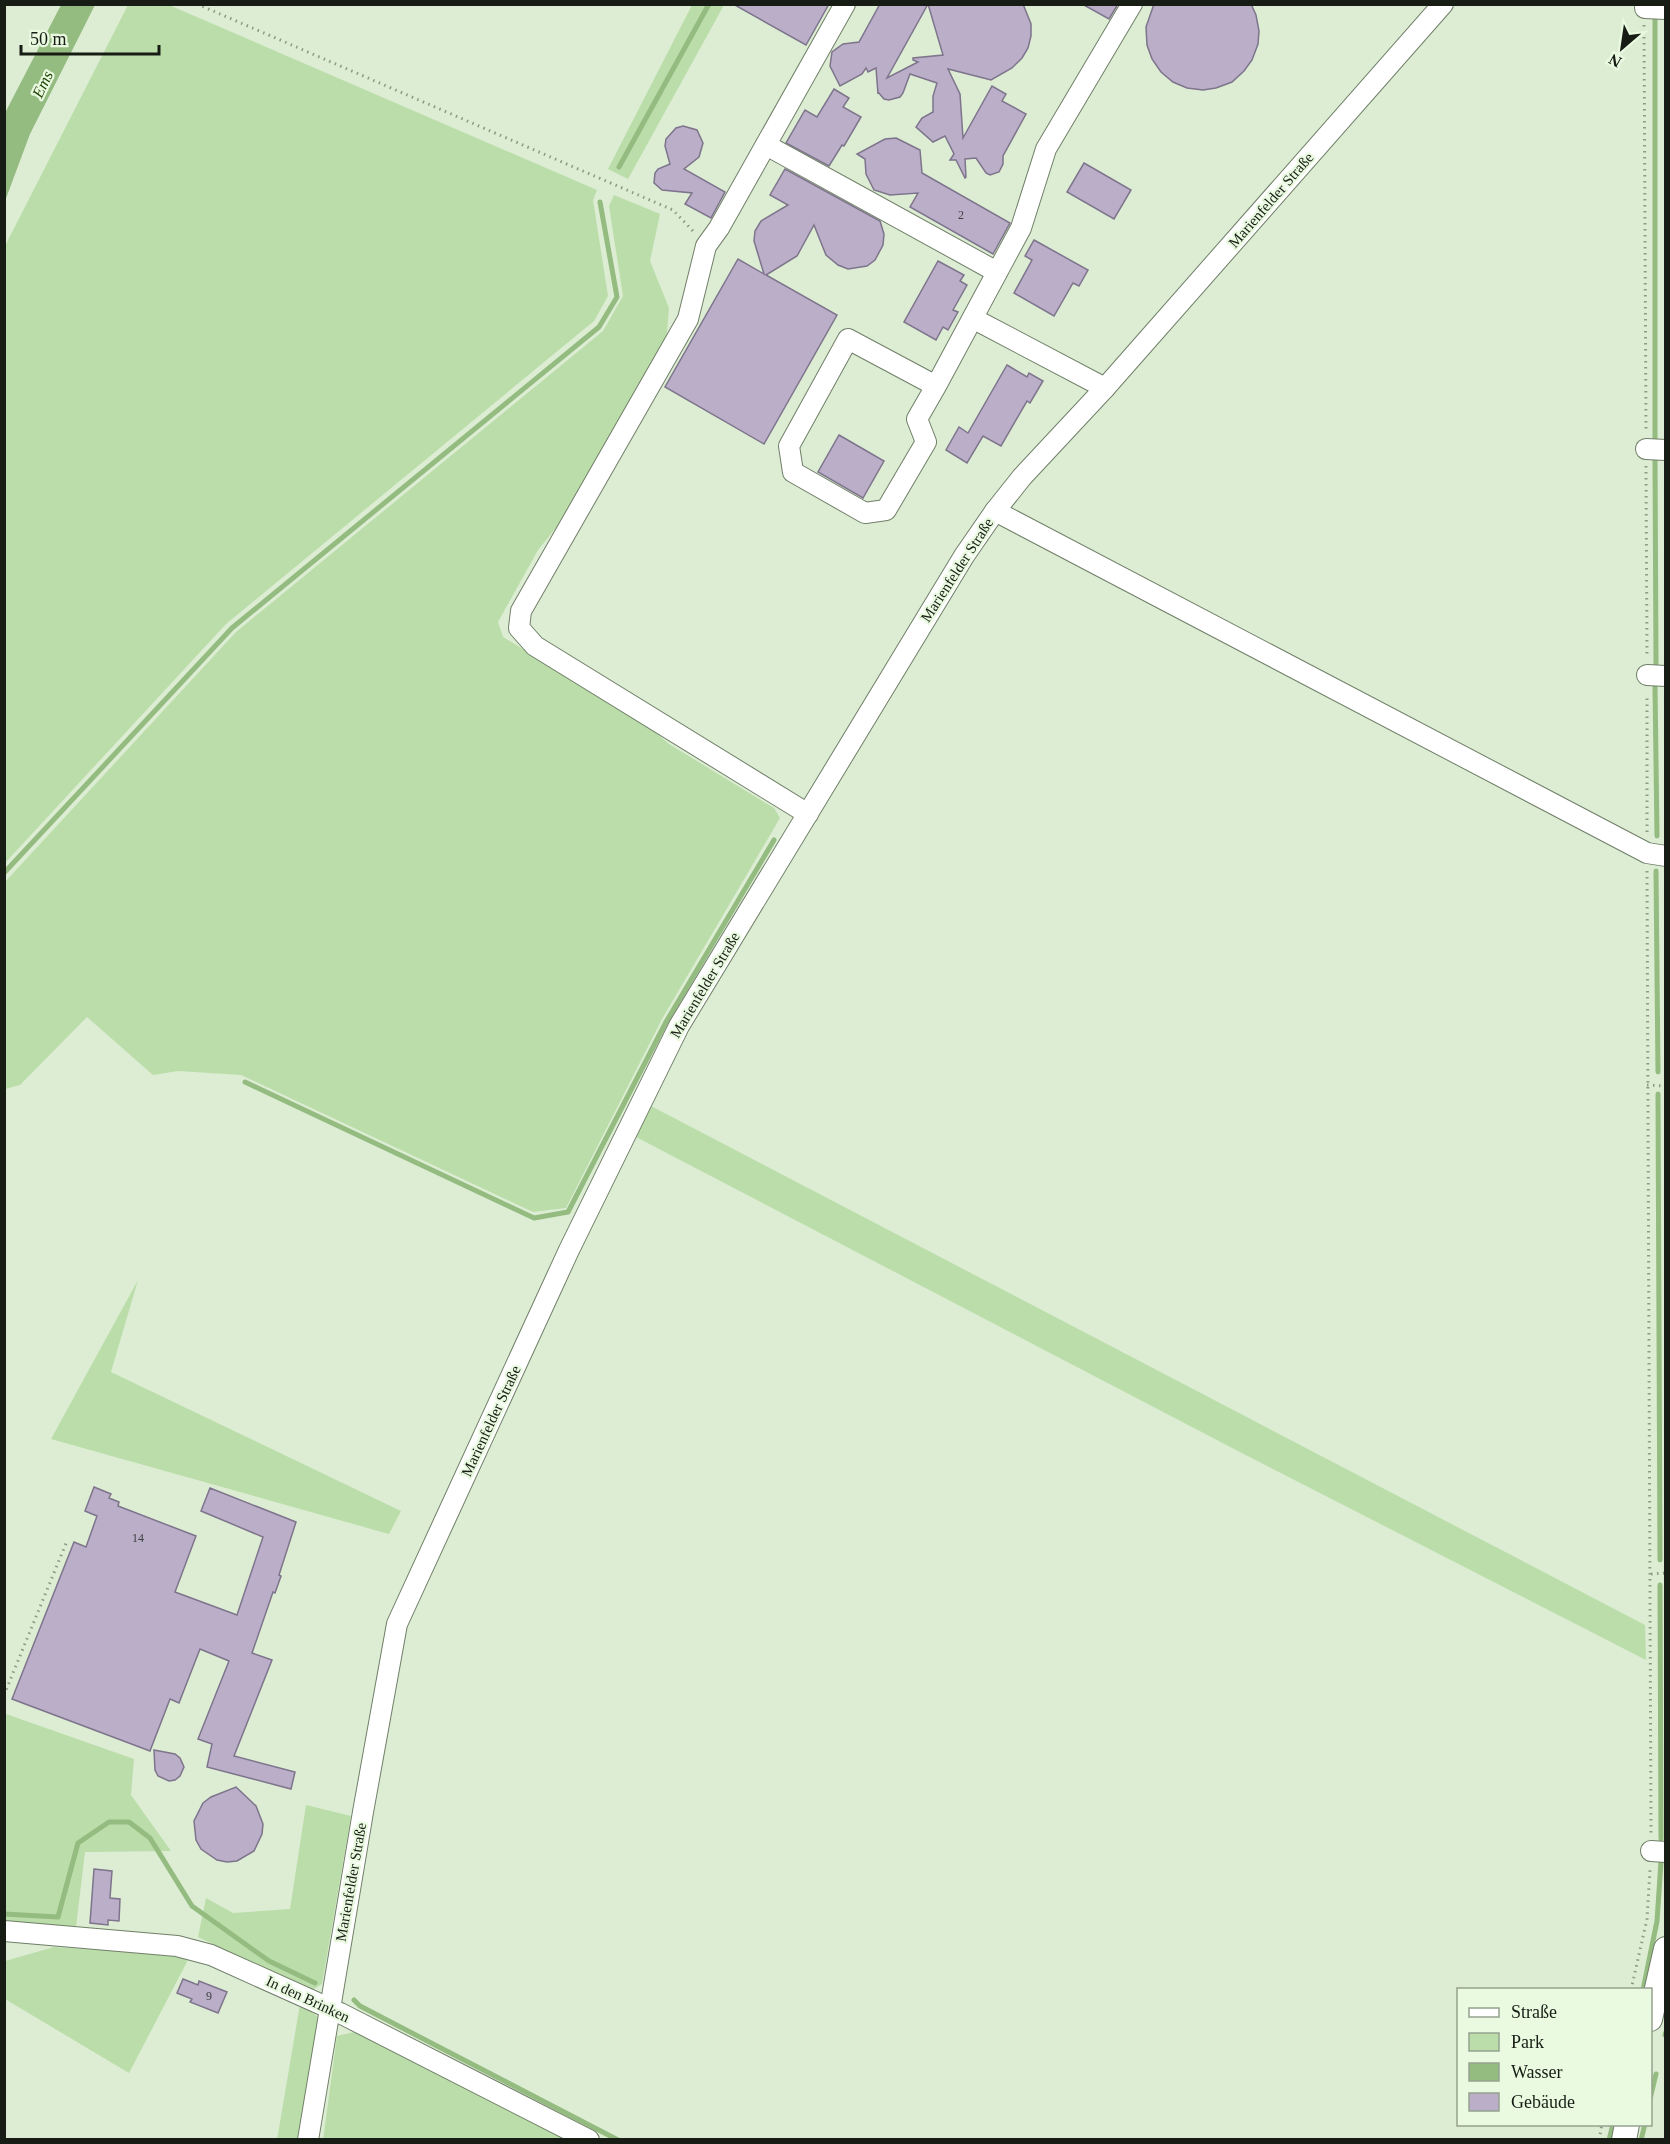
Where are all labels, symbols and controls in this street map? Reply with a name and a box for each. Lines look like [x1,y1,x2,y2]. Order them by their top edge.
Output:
scale bar [21,18,159,56]
north arrow [1592,18,1652,78]
text: 50 m [30,29,67,49]
text: N [1605,50,1624,71]
water label: Ems [29,68,56,101]
street label: Marienfelder Straße [1225,149,1317,251]
house number: 2 [958,208,964,222]
street label: Marienfelder Straße [918,515,997,625]
street label: Marienfelder Straße [667,929,743,1041]
street label: Marienfelder Straße [458,1363,524,1479]
house number: 14 [132,1531,144,1545]
street label: Marienfelder Straße [333,1821,369,1943]
street label: In den Brinken [264,1973,353,2025]
legend [1457,1988,1652,2126]
house number: 9 [206,1989,212,2003]
text: Straße [1511,2002,1557,2022]
text: Park [1511,2032,1544,2052]
text: Wasser [1511,2062,1563,2082]
text: Gebäude [1511,2092,1575,2112]

